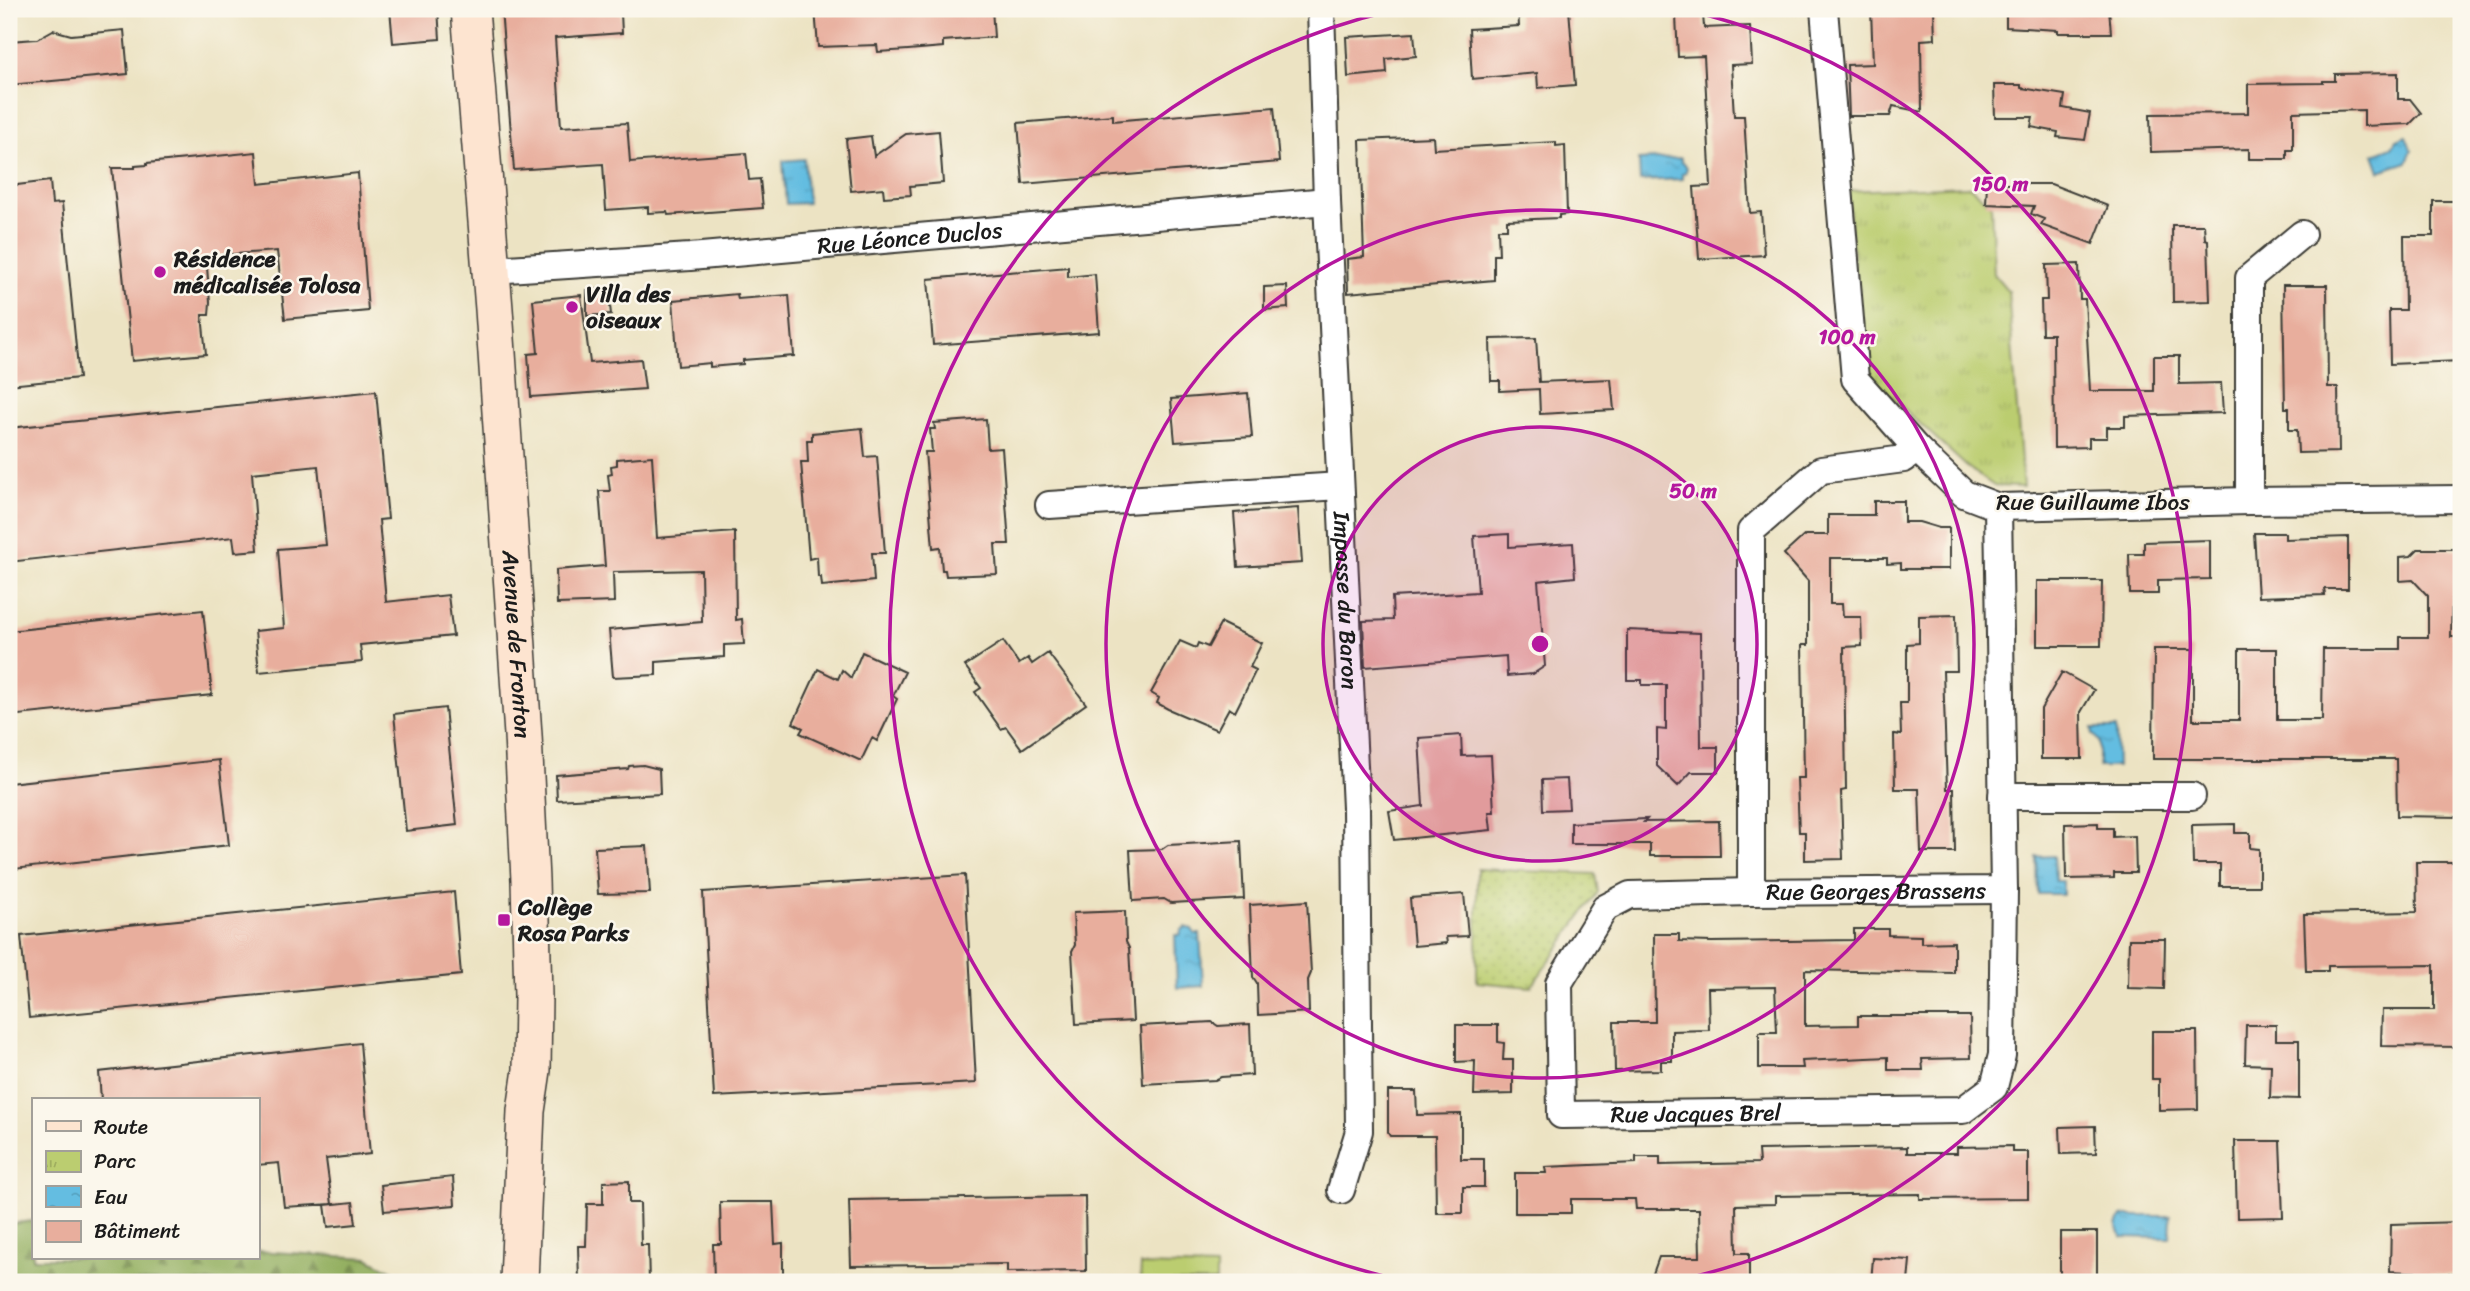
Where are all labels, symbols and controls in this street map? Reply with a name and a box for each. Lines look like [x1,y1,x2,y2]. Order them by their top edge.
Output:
text: 150 m [1972,165,2029,203]
street label: Rue Léonce Duclos [815,210,1005,267]
place label: Résidence médicalisée Tolosa [173,239,361,306]
marker: Résidence médicalisée Tolosa [152,264,168,280]
place label: Villa des oiseaux [586,274,672,341]
marker: Villa des oiseaux [564,299,580,315]
text: 100 m [1818,318,1876,356]
text: 50 m [1669,472,1718,510]
street label: Rue Guillaume Ibos [1996,482,2190,523]
street label: Impasse du Baron [1321,509,1370,691]
street label: Avenue de Fronton [489,548,543,740]
centre of rings [1528,632,1552,656]
street label: Rue Georges Brassens [1766,870,1987,913]
place label: Collège Rosa Parks [517,887,630,954]
marker: Collège Rosa Parks [496,912,512,928]
street label: Rue Jacques Brel [1610,1092,1782,1135]
legend [32,1098,259,1260]
text: Route [94,1108,148,1146]
text: Parc [94,1142,136,1180]
text: Eau [94,1178,128,1216]
text: Bâtiment [94,1212,180,1250]

